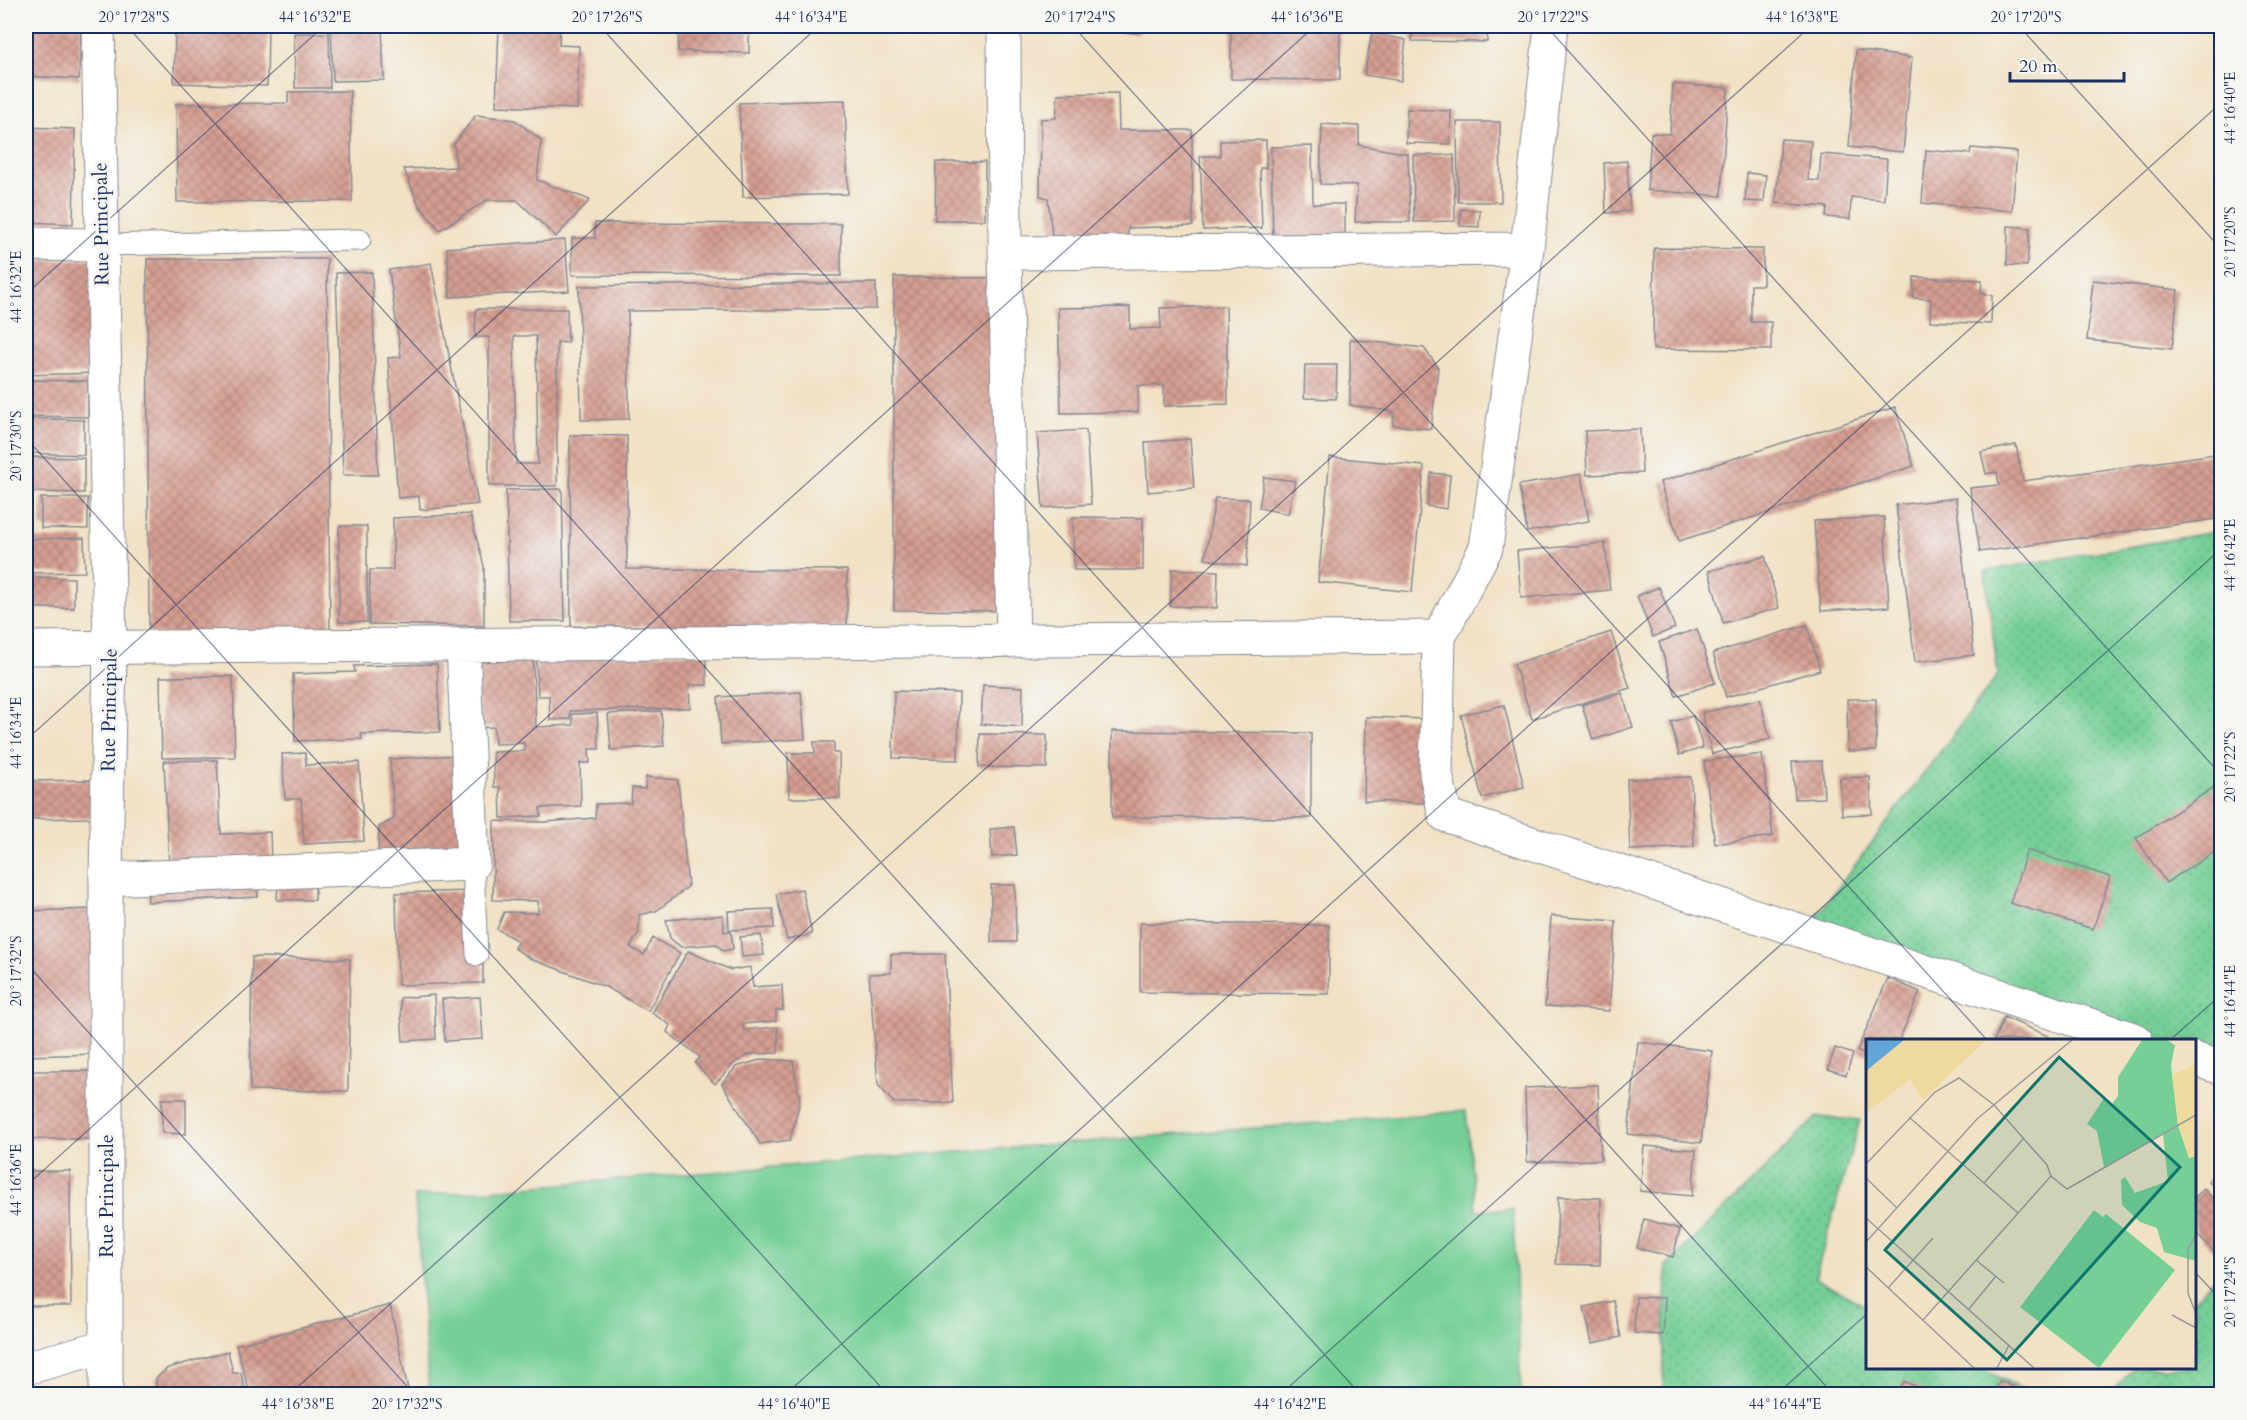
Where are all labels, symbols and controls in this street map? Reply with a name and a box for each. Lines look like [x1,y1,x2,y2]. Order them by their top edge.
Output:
text: 20°17'28"S [99,7,169,27]
text: 44°16'32"E [279,7,351,27]
text: 20°17'26"S [572,7,642,27]
text: 44°16'34"E [775,7,847,27]
text: 20°17'24"S [1045,7,1115,27]
text: 44°16'36"E [1271,7,1343,27]
text: 20°17'22"S [1518,7,1588,27]
text: 44°16'38"E [1766,7,1838,27]
text: 20°17'20"S [1991,7,2061,27]
scale bar [2010,45,2124,83]
text: 20 m [2019,54,2058,79]
text: 44°16'40"E [2220,72,2240,144]
street label: Rue Principale [86,162,116,286]
text: 20°17'20"S [2220,207,2240,277]
text: 44°16'32"E [6,251,26,323]
text: 20°17'30"S [6,411,26,481]
text: 44°16'42"E [2220,519,2240,591]
street label: Rue Principale [94,648,124,772]
text: 44°16'34"E [6,697,26,769]
text: 20°17'22"S [2220,732,2240,802]
text: 20°17'32"S [6,936,26,1006]
text: 44°16'44"E [2220,965,2240,1037]
inset map [1866,1039,2196,1369]
street label: Rue Principale [93,1134,120,1258]
text: 44°16'36"E [6,1144,26,1216]
text: 20°17'24"S [2220,1257,2240,1327]
text: 44°16'38"E [262,1394,334,1414]
text: 20°17'32"S [372,1394,442,1414]
text: 44°16'40"E [758,1394,830,1414]
text: 44°16'42"E [1254,1394,1326,1414]
text: 44°16'44"E [1749,1394,1821,1414]

